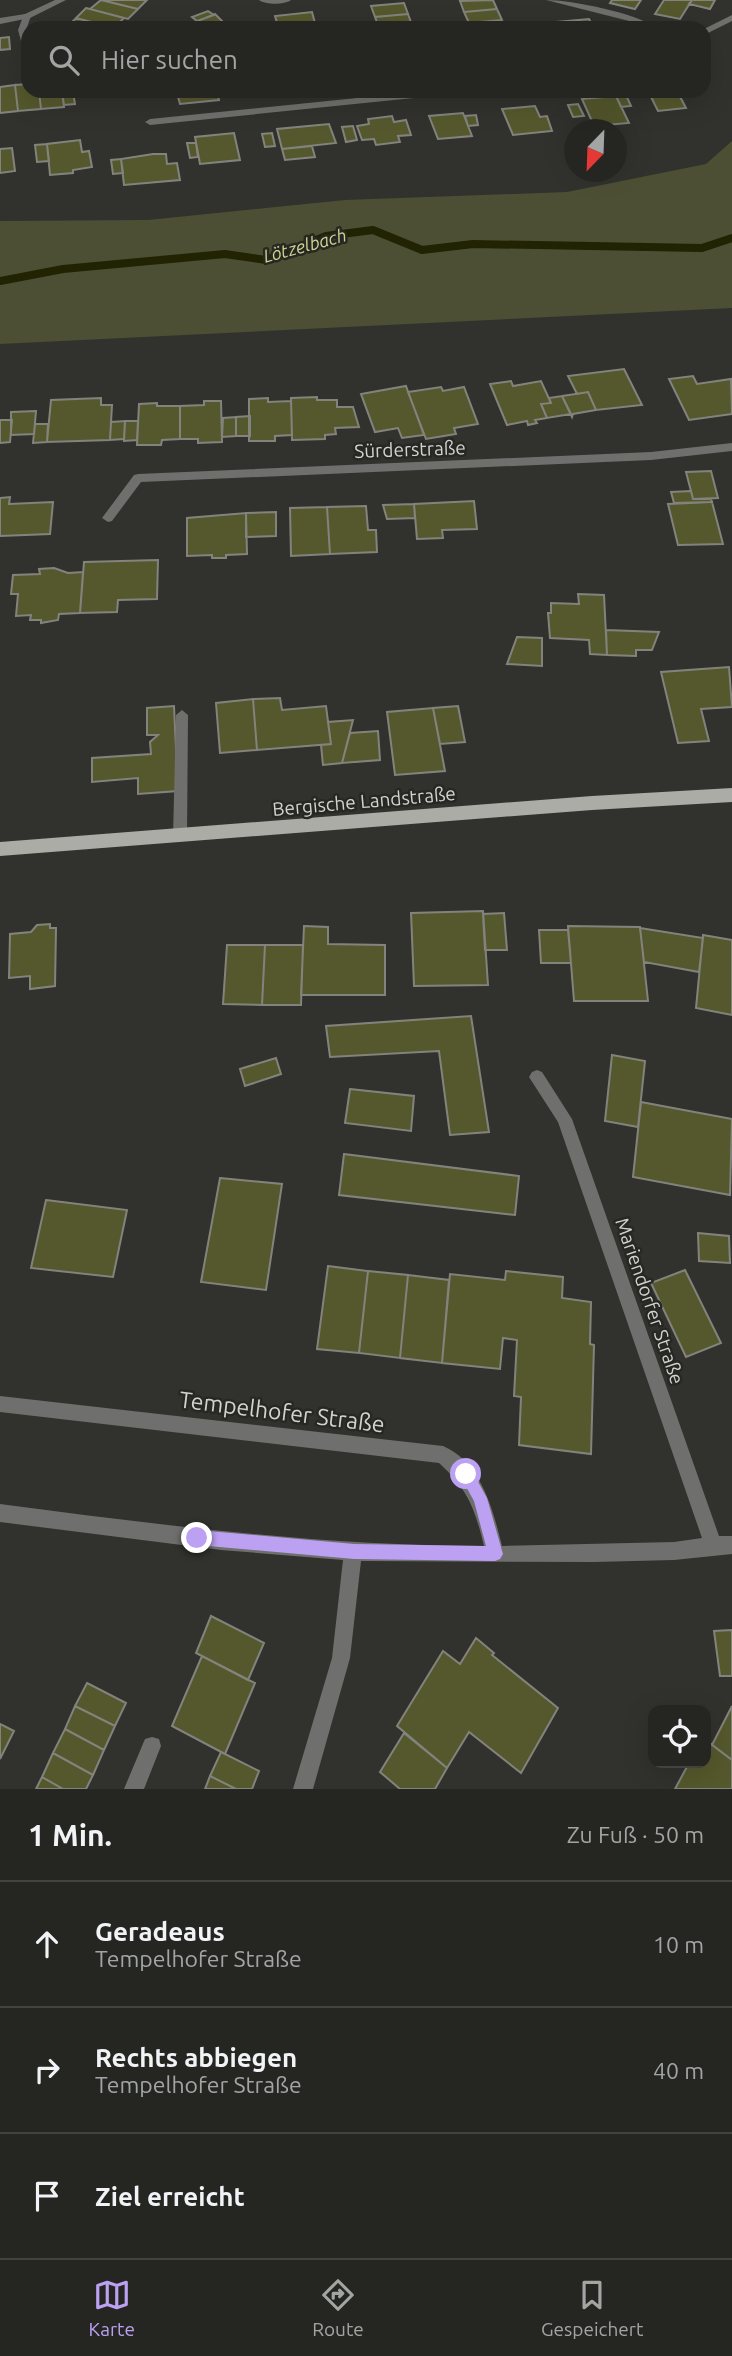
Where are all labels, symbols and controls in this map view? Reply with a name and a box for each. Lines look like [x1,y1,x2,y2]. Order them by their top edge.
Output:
search box [21,21,711,98]
icon: search [45,41,83,79]
text: Hier suchen [101,45,238,74]
north arrow [564,119,627,182]
water label: Lötzelbach [261,224,349,266]
street label: Sürderstraße [354,436,466,462]
street label: Bergische Landstraße [271,782,457,820]
street label: Mariendorfer Straße [611,1215,689,1387]
street label: Tempelhofer Straße [178,1387,386,1436]
route start [450,1458,481,1489]
route end [181,1522,212,1553]
map controls [648,1705,711,1768]
button: locate [648,1705,711,1768]
text: 1 Min. [28,1818,112,1852]
text: Zu Fuß · 50 m [567,1822,704,1847]
text: Geradeaus [95,1917,225,1946]
icon: ahead [28,1925,66,1963]
text: 10 m [653,1932,704,1957]
text: Tempelhofer Straße [95,1946,302,1971]
text: Rechts abbiegen [95,2043,297,2072]
icon: right [28,2051,66,2089]
text: 40 m [653,2058,704,2083]
text: Tempelhofer Straße [95,2072,302,2097]
icon: arrive [28,2177,66,2215]
text: Ziel erreicht [95,2182,245,2211]
tab: Karte [89,2276,135,2340]
tab: Route [312,2276,364,2340]
tab: Gespeichert [541,2276,643,2340]

